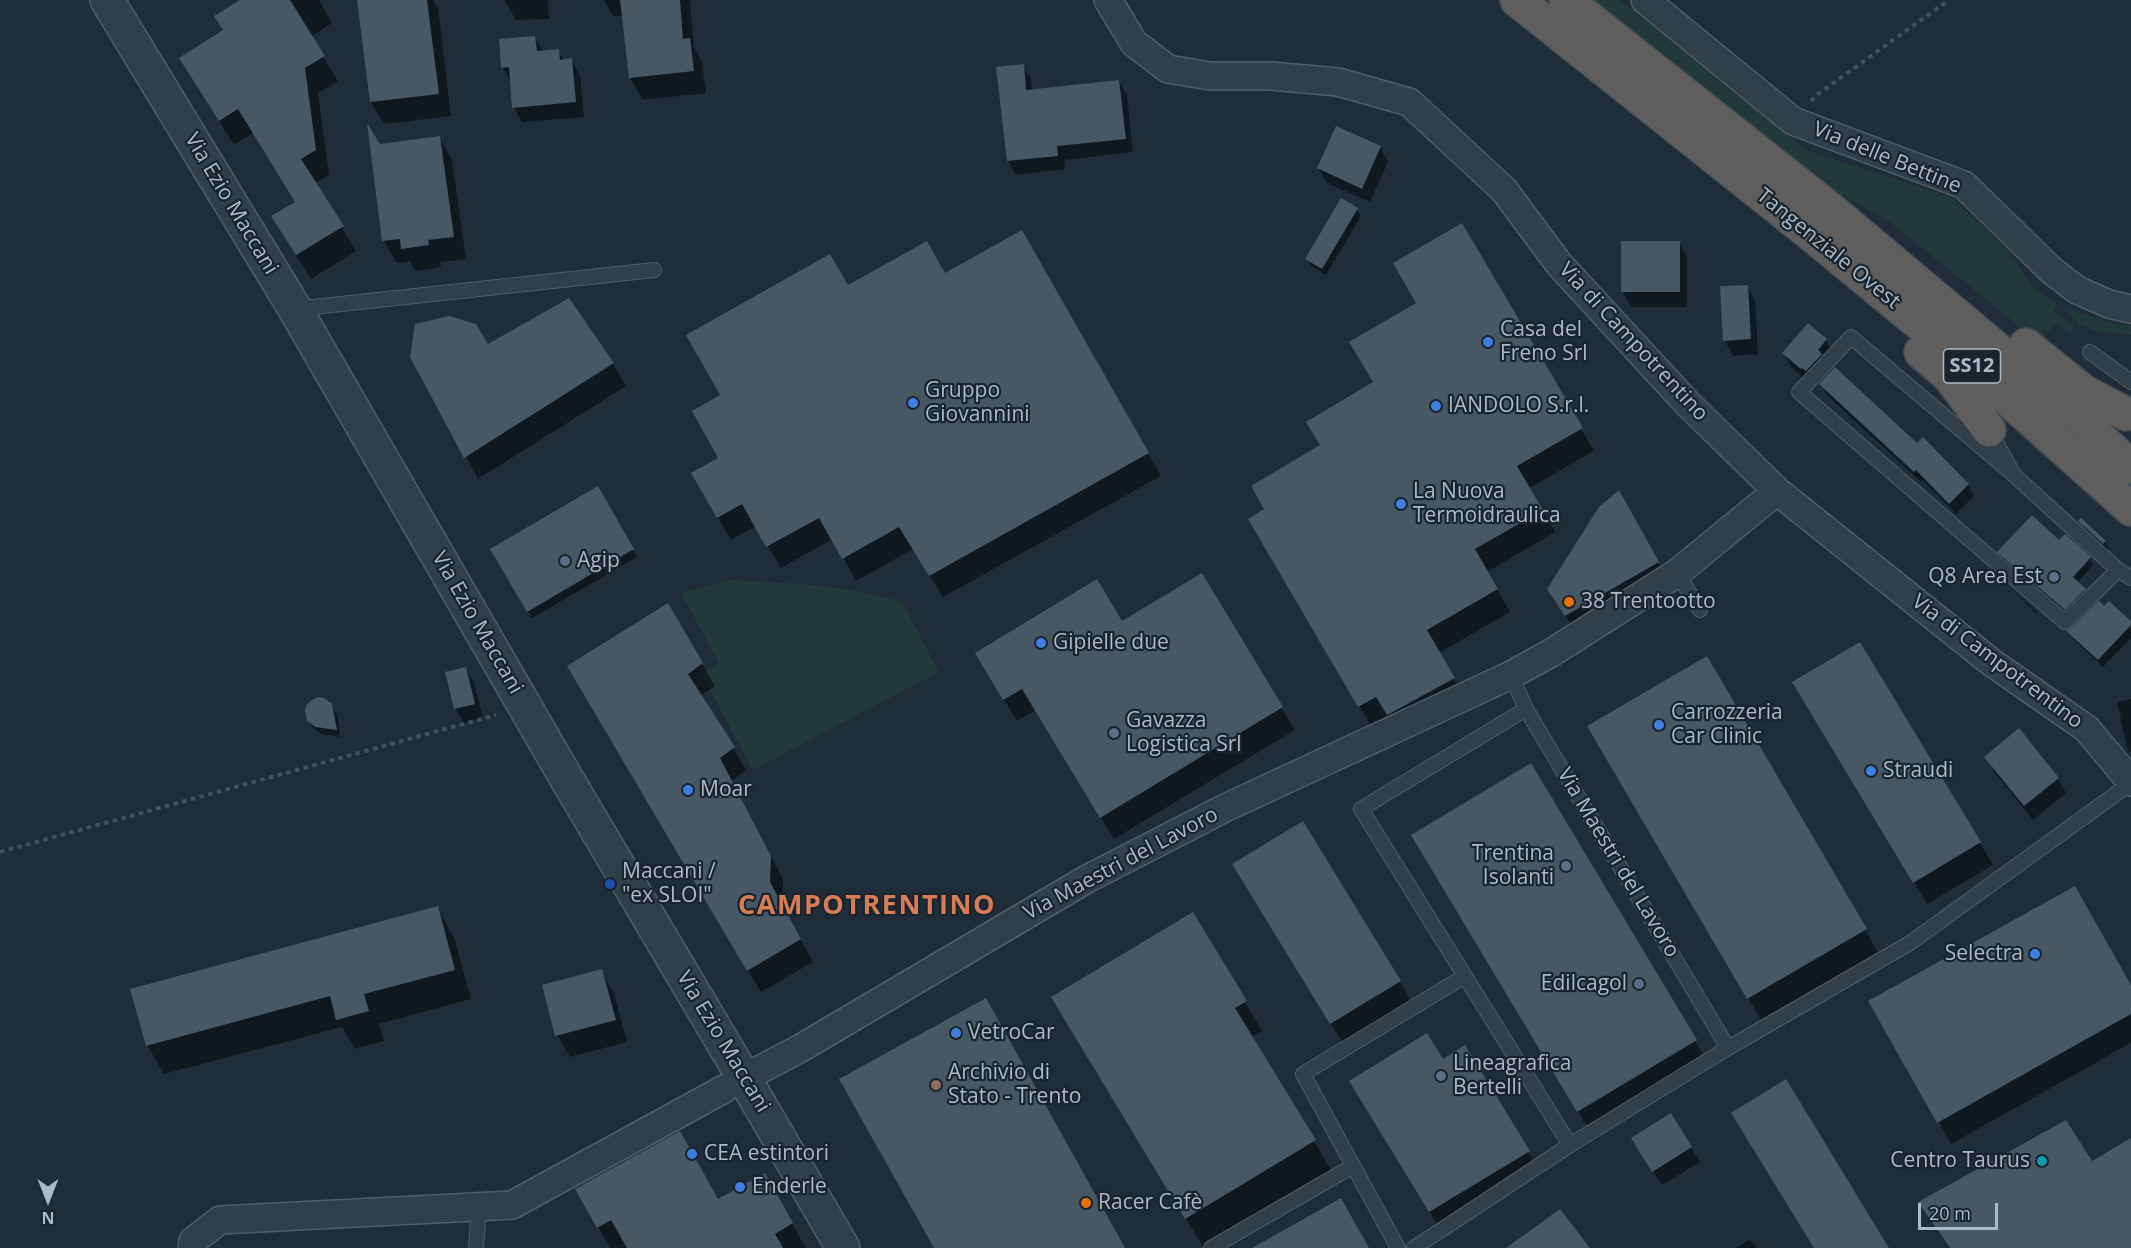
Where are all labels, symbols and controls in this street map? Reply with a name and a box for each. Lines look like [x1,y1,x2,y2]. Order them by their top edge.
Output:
street label: Via delle Bettine [1809,117,1965,199]
street label: Via Ezio Maccani [179,129,283,279]
street label: Tangenziale Ovest [1751,183,1905,315]
street label: Via di Campotrentino [1553,258,1713,426]
place label: Casa del Freno Srl [1500,317,1588,367]
marker: Casa del Freno Srl [1481,335,1495,349]
road number: SS12 [1944,349,2000,383]
place label: Gruppo Giovannini [925,378,1030,428]
place label: IANDOLO S.r.l. [1448,393,1589,419]
marker: Gruppo Giovannini [906,396,920,410]
marker: IANDOLO S.r.l. [1429,399,1443,413]
place label: La Nuova Termoidraulica [1413,479,1561,529]
marker: La Nuova Termoidraulica [1394,497,1408,511]
street label: Via Ezio Maccani [426,547,528,699]
place label: Agip [577,548,620,574]
marker: Agip [558,554,572,568]
place label: Q8 Area Est [1928,564,2042,590]
marker: Q8 Area Est [2047,570,2061,584]
place label: 38 Trentootto [1581,589,1716,615]
street label: Via di Campotrentino [1907,590,2087,734]
marker: 38 Trentootto [1562,595,1576,609]
place label: Gipielle due [1053,630,1169,656]
marker: Gipielle due [1034,636,1048,650]
place label: Carrozzeria Car Clinic [1671,700,1783,750]
place label: Gavazza Logistica Srl [1126,708,1242,758]
marker: Carrozzeria Car Clinic [1652,718,1666,732]
marker: Gavazza Logistica Srl [1107,726,1121,740]
place label: Straudi [1883,758,1953,784]
street label: Via Maestri del Lavoro [1551,764,1685,962]
marker: Straudi [1864,764,1878,778]
place label: Moar [700,777,752,803]
marker: Moar [681,783,695,797]
street label: Via Maestri del Lavoro [1020,802,1222,926]
place label: Trentina Isolanti [1472,841,1554,891]
place label: Maccani / "ex SLOI" [622,859,716,909]
marker: Trentina Isolanti [1559,859,1573,873]
marker: Maccani / "ex SLOI" [603,877,617,891]
district label: CAMPOTRENTINO [738,890,996,922]
place label: Selectra [1945,941,2023,967]
marker: Selectra [2028,947,2042,961]
street label: Via Ezio Maccani [671,967,775,1117]
place label: Edilcagol [1541,971,1627,997]
marker: Edilcagol [1632,977,1646,991]
place label: VetroCar [968,1020,1054,1046]
marker: VetroCar [949,1026,963,1040]
place label: Lineagrafica Bertelli [1453,1051,1571,1101]
place label: Archivio di Stato - Trento [948,1060,1081,1110]
marker: Lineagrafica Bertelli [1434,1069,1448,1083]
marker: Archivio di Stato - Trento [929,1078,943,1092]
place label: CEA estintori [704,1141,829,1167]
marker: CEA estintori [685,1147,699,1161]
place label: Centro Taurus [1890,1148,2030,1174]
marker: Centro Taurus [2035,1154,2049,1168]
north arrow [18,1170,78,1230]
place label: Enderle [752,1174,827,1200]
marker: Enderle [733,1180,747,1194]
place label: Racer Cafè [1098,1190,1202,1216]
scale bar [1921,1191,2000,1229]
marker: Racer Cafè [1079,1196,1093,1210]
text: 20 m [1929,1201,1971,1225]
text: N [42,1207,55,1229]

